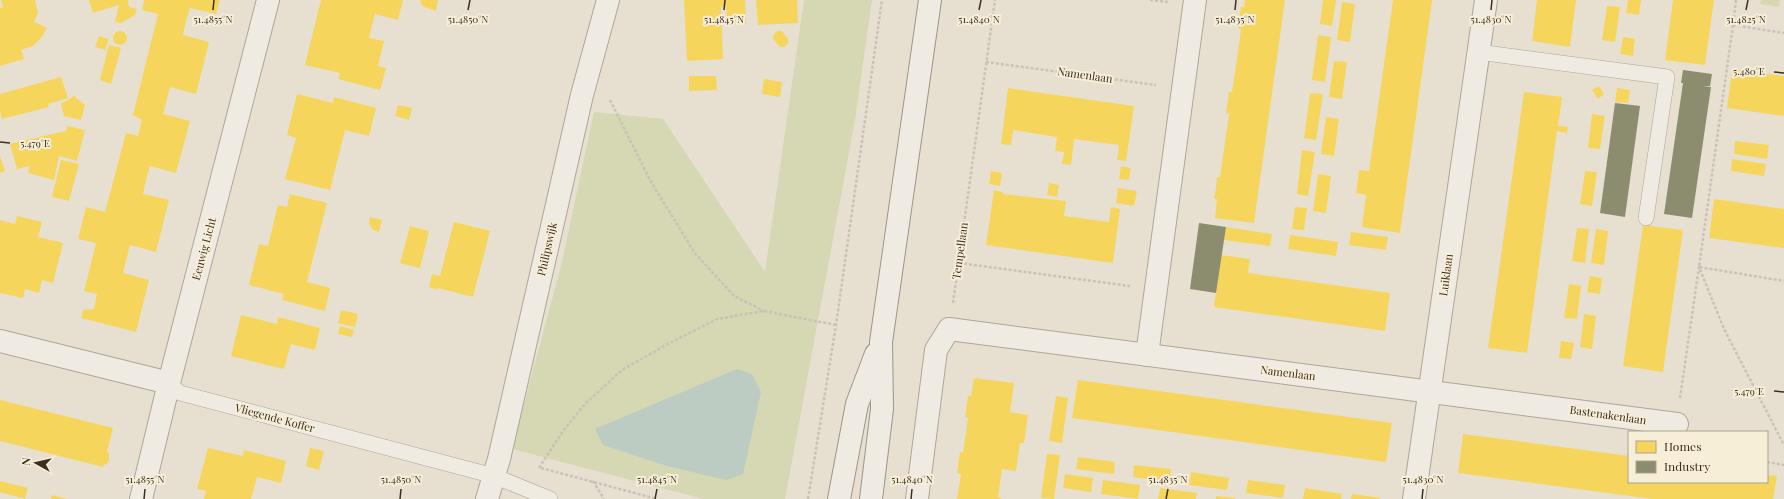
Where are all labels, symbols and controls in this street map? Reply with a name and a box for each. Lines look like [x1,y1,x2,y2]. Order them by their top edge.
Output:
text: 51.4855°N [193,12,233,26]
text: 51.4850°N [448,12,488,26]
text: 51.4845°N [704,12,744,26]
text: 51.4840°N [958,12,1000,26]
text: 51.4835°N [1215,12,1255,26]
text: 51.4830°N [1471,12,1512,26]
text: 51.4825°N [1726,12,1766,26]
street label: Namenlaan [1056,63,1114,86]
text: 5.480°E [1733,64,1765,78]
text: 5.479°E [20,136,50,150]
street label: Eeuwig Licht [188,216,219,282]
street label: Philipswijk [533,221,560,277]
street label: Tempellaan [948,221,971,280]
street label: Luiklaan [1435,252,1456,297]
street label: Namenlaan [1260,362,1317,383]
text: 5.479°E [1734,384,1764,398]
street label: Vliegende Koffer [233,399,317,435]
street label: Bastenakenlaan [1569,402,1648,427]
legend [1628,431,1768,483]
text: Homes [1664,438,1702,454]
north arrow [16,443,56,483]
text: N [18,457,34,467]
text: Industry [1664,458,1710,474]
text: 51.4855°N [125,472,165,486]
text: 51.4850°N [381,472,421,486]
text: 51.4845°N [637,472,677,486]
text: 51.4840°N [891,472,933,486]
text: 51.4835°N [1148,472,1188,486]
text: 51.4830°N [1403,472,1444,486]

